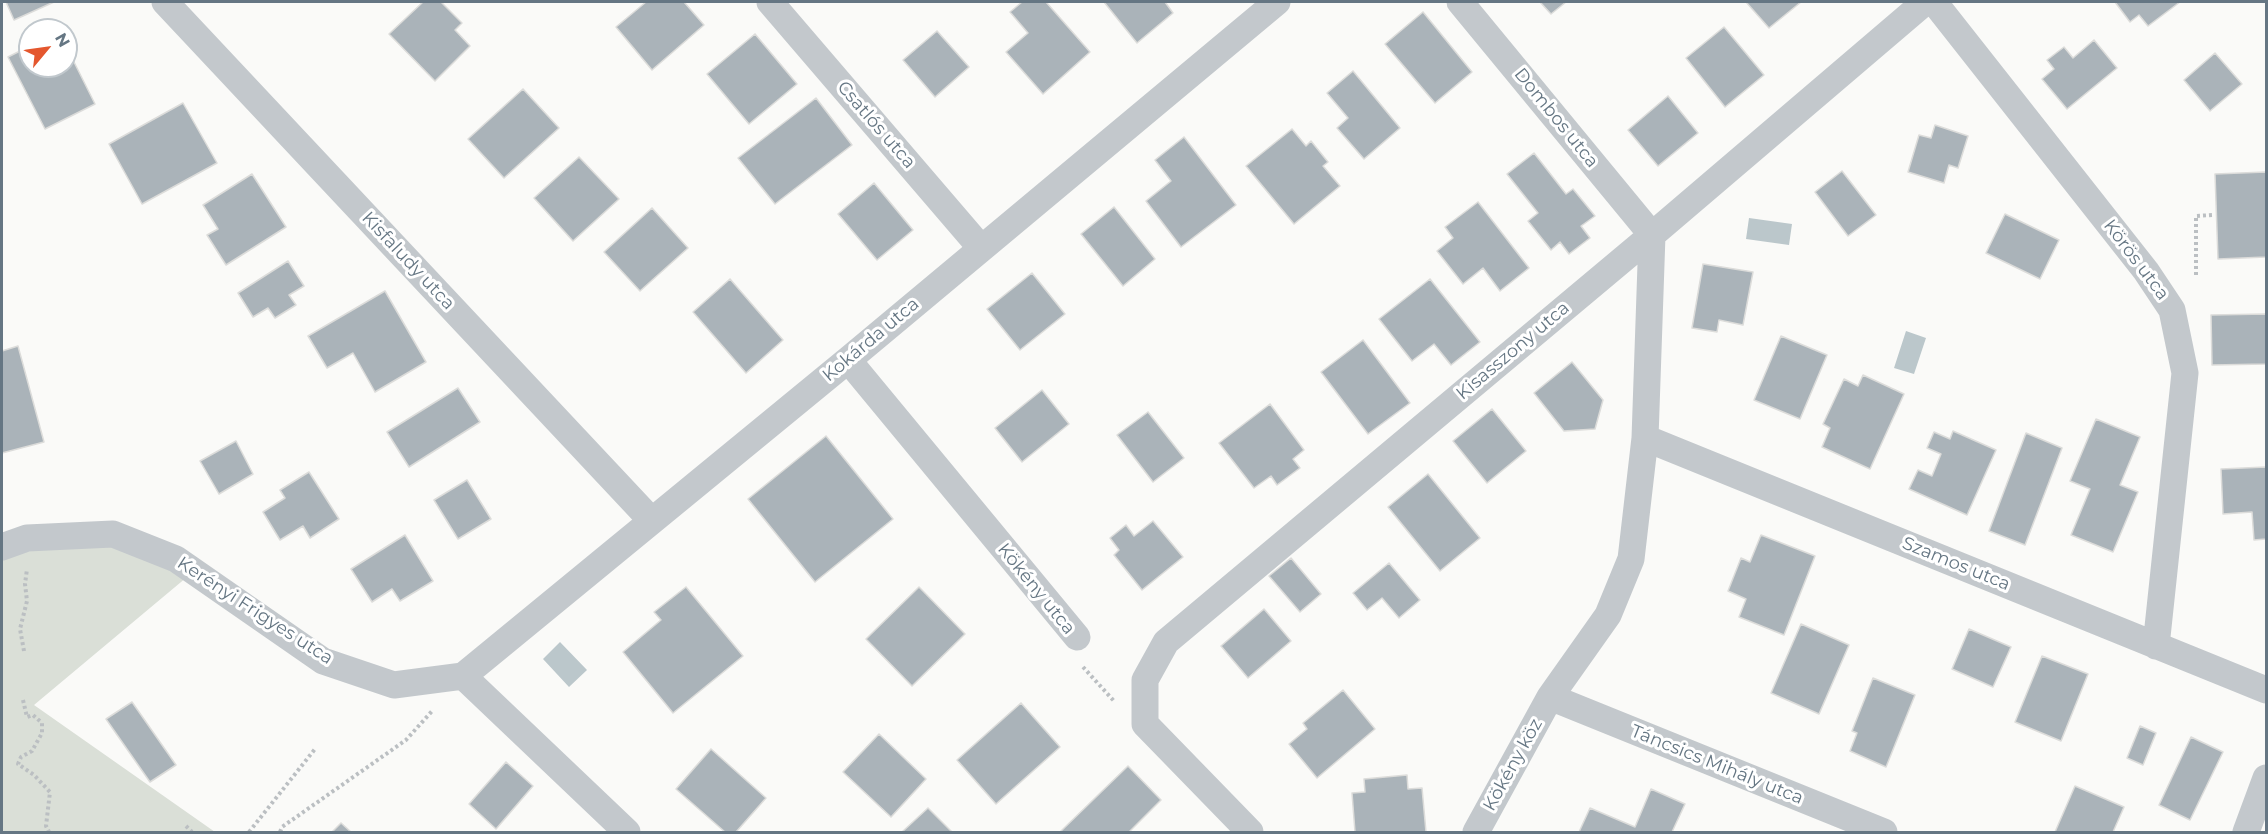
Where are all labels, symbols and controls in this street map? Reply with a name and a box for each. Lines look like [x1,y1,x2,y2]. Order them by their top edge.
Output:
north arrow [18,18,78,78]
text: N [51,30,74,50]
street label: Dombos utca [1509,64,1603,172]
street label: Csatlós utca [832,77,920,173]
street label: Kisfaludy utca [357,207,459,315]
street label: Körös utca [2099,215,2173,305]
street label: Kokárda utca [818,293,924,387]
street label: Kisasszony utca [1452,297,1574,405]
street label: Szamos utca [1899,533,2013,595]
street label: Kökény utca [993,539,1079,639]
street label: Kerényi Frigyes utca [173,553,337,669]
street label: Kökény köz [1479,715,1547,815]
street label: Táncsics Mihály utca [1628,721,1806,809]

